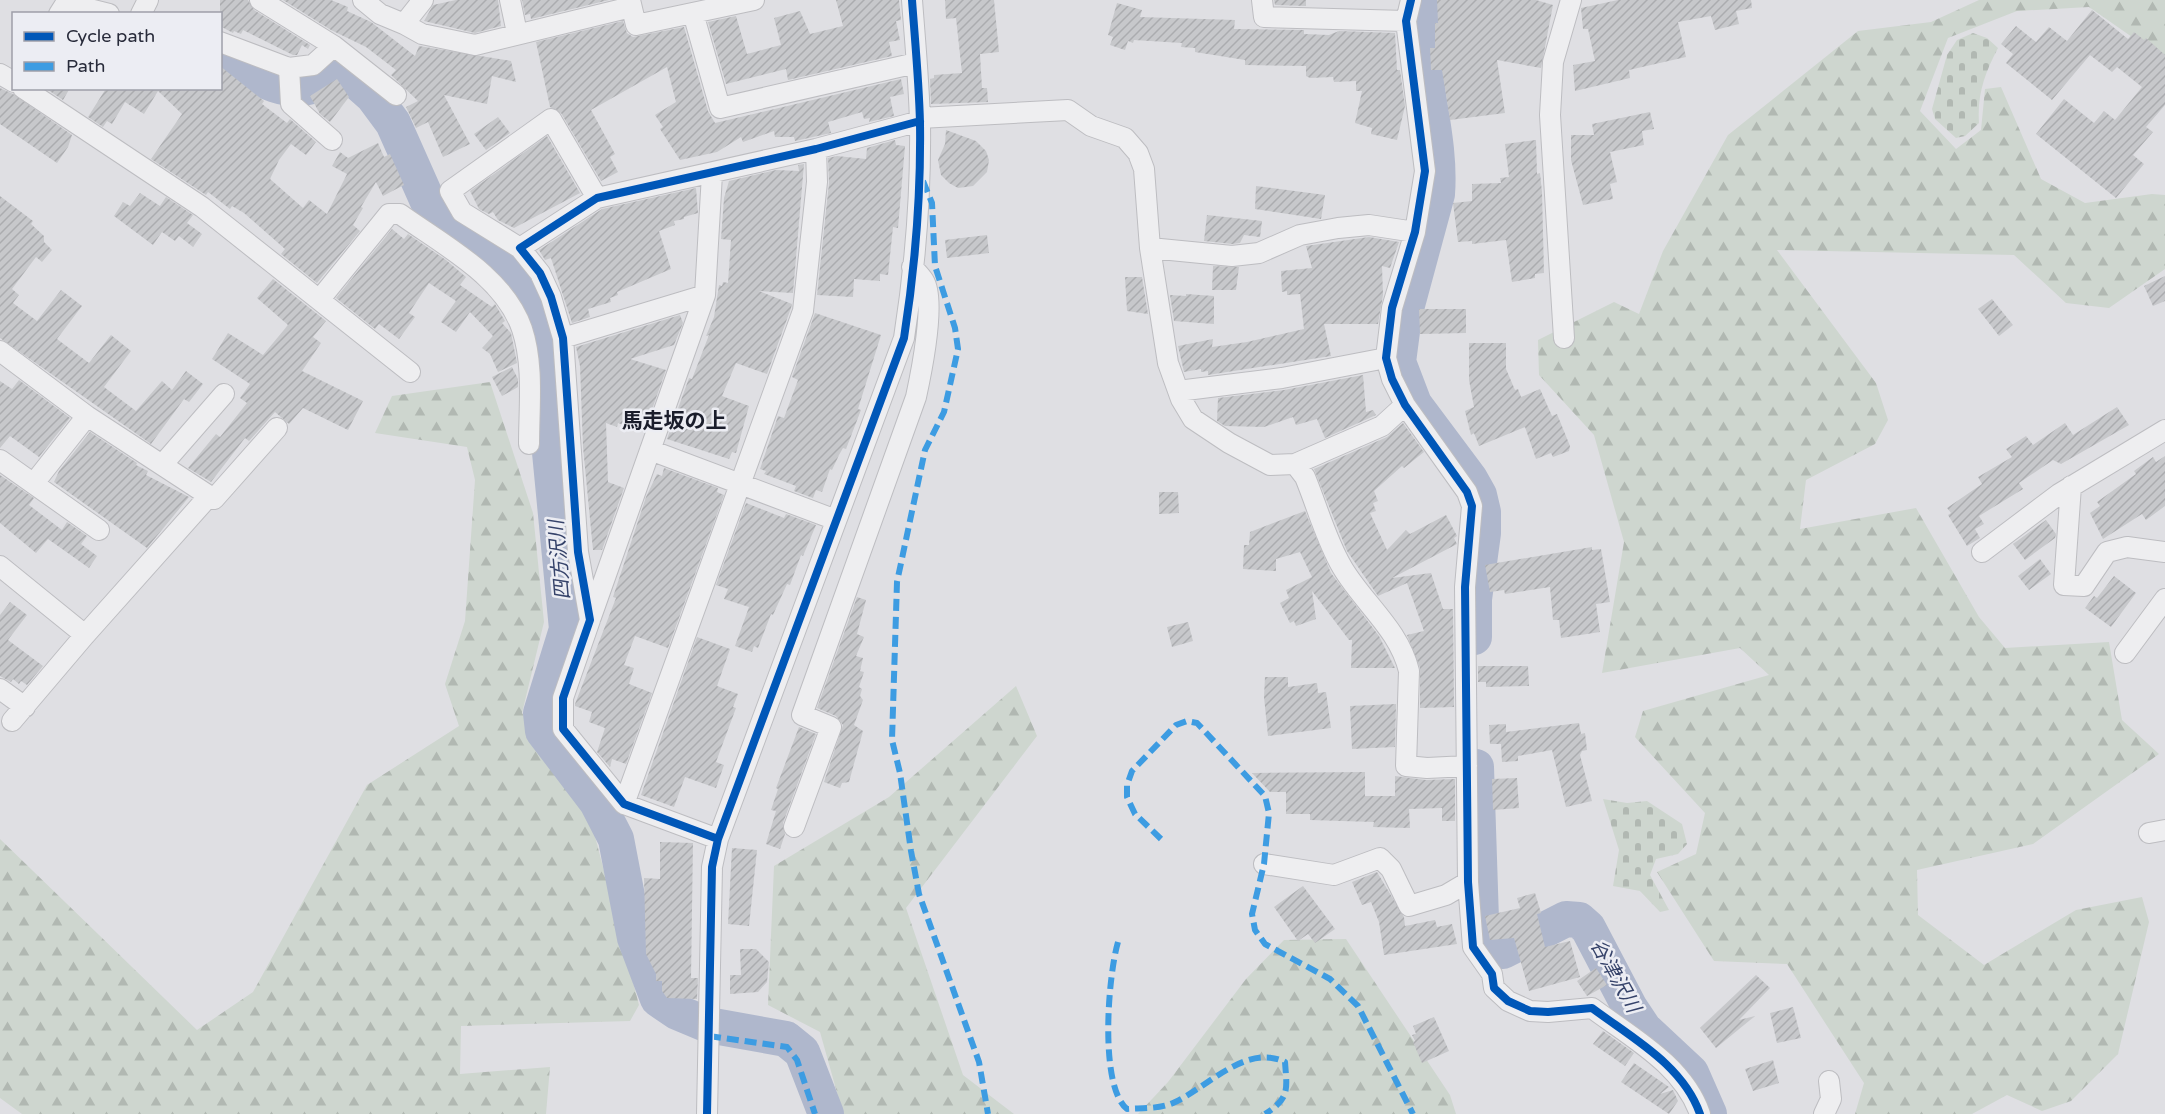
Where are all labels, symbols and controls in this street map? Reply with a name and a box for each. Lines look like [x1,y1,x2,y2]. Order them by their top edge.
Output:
legend [12,12,222,90]
text: Cycle path [66,25,155,47]
text: Path [66,55,105,77]
district label: 馬走坂の上 [622,409,727,434]
water label: 四方沢川 [544,517,575,601]
water label: 谷津沢川 [1585,935,1646,1019]

